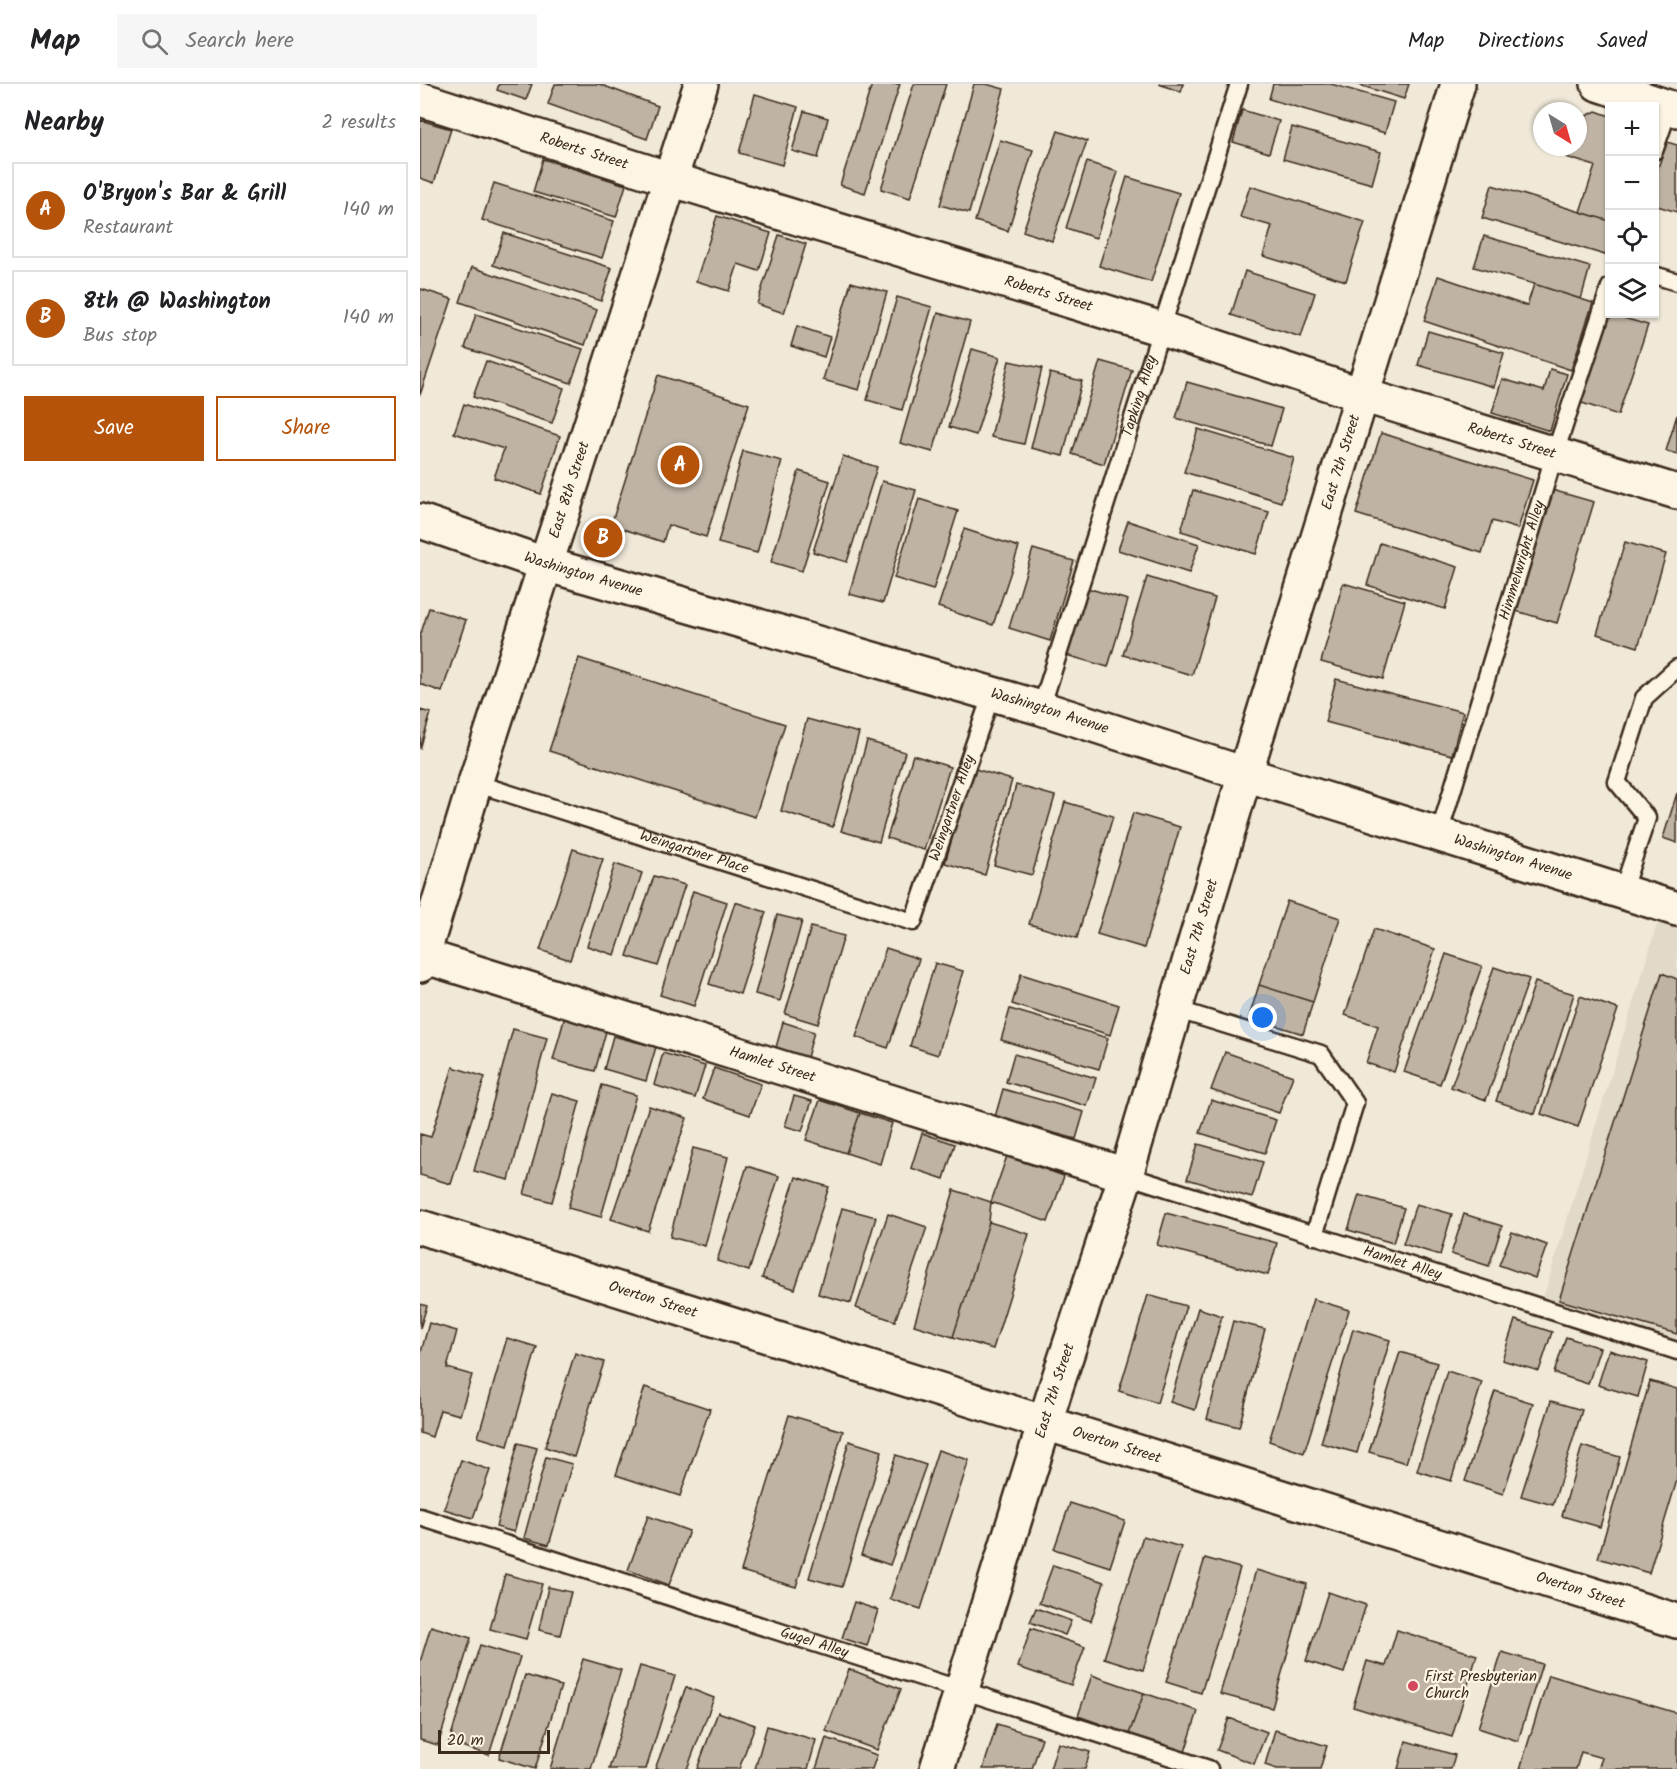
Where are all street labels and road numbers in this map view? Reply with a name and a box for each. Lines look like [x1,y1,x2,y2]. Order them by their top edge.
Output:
street label: Roberts Street [537,126,631,177]
street label: Roberts Street [1001,270,1096,319]
street label: Tapking Alley [1116,352,1164,440]
street label: East 7th Street [1315,411,1367,513]
street label: Roberts Street [1464,416,1559,466]
street label: East 8th Street [543,438,597,542]
street label: Himmelwright Alley [1493,497,1552,623]
street label: Washington Avenue [521,546,646,604]
street label: Washington Avenue [988,682,1112,741]
street label: Weingartner Alley [923,751,982,865]
street label: Weingartner Place [637,824,752,881]
street label: Washington Avenue [1451,828,1576,888]
street label: East 7th Street [1174,876,1225,978]
street label: Hamlet Street [726,1040,819,1090]
street label: Hamlet Alley [1360,1239,1446,1287]
street label: Overton Street [605,1275,700,1325]
street label: East 7th Street [1029,1340,1082,1442]
street label: Overton Street [1069,1420,1164,1471]
street label: Overton Street [1533,1565,1628,1616]
street label: Gugel Alley [777,1621,852,1665]

